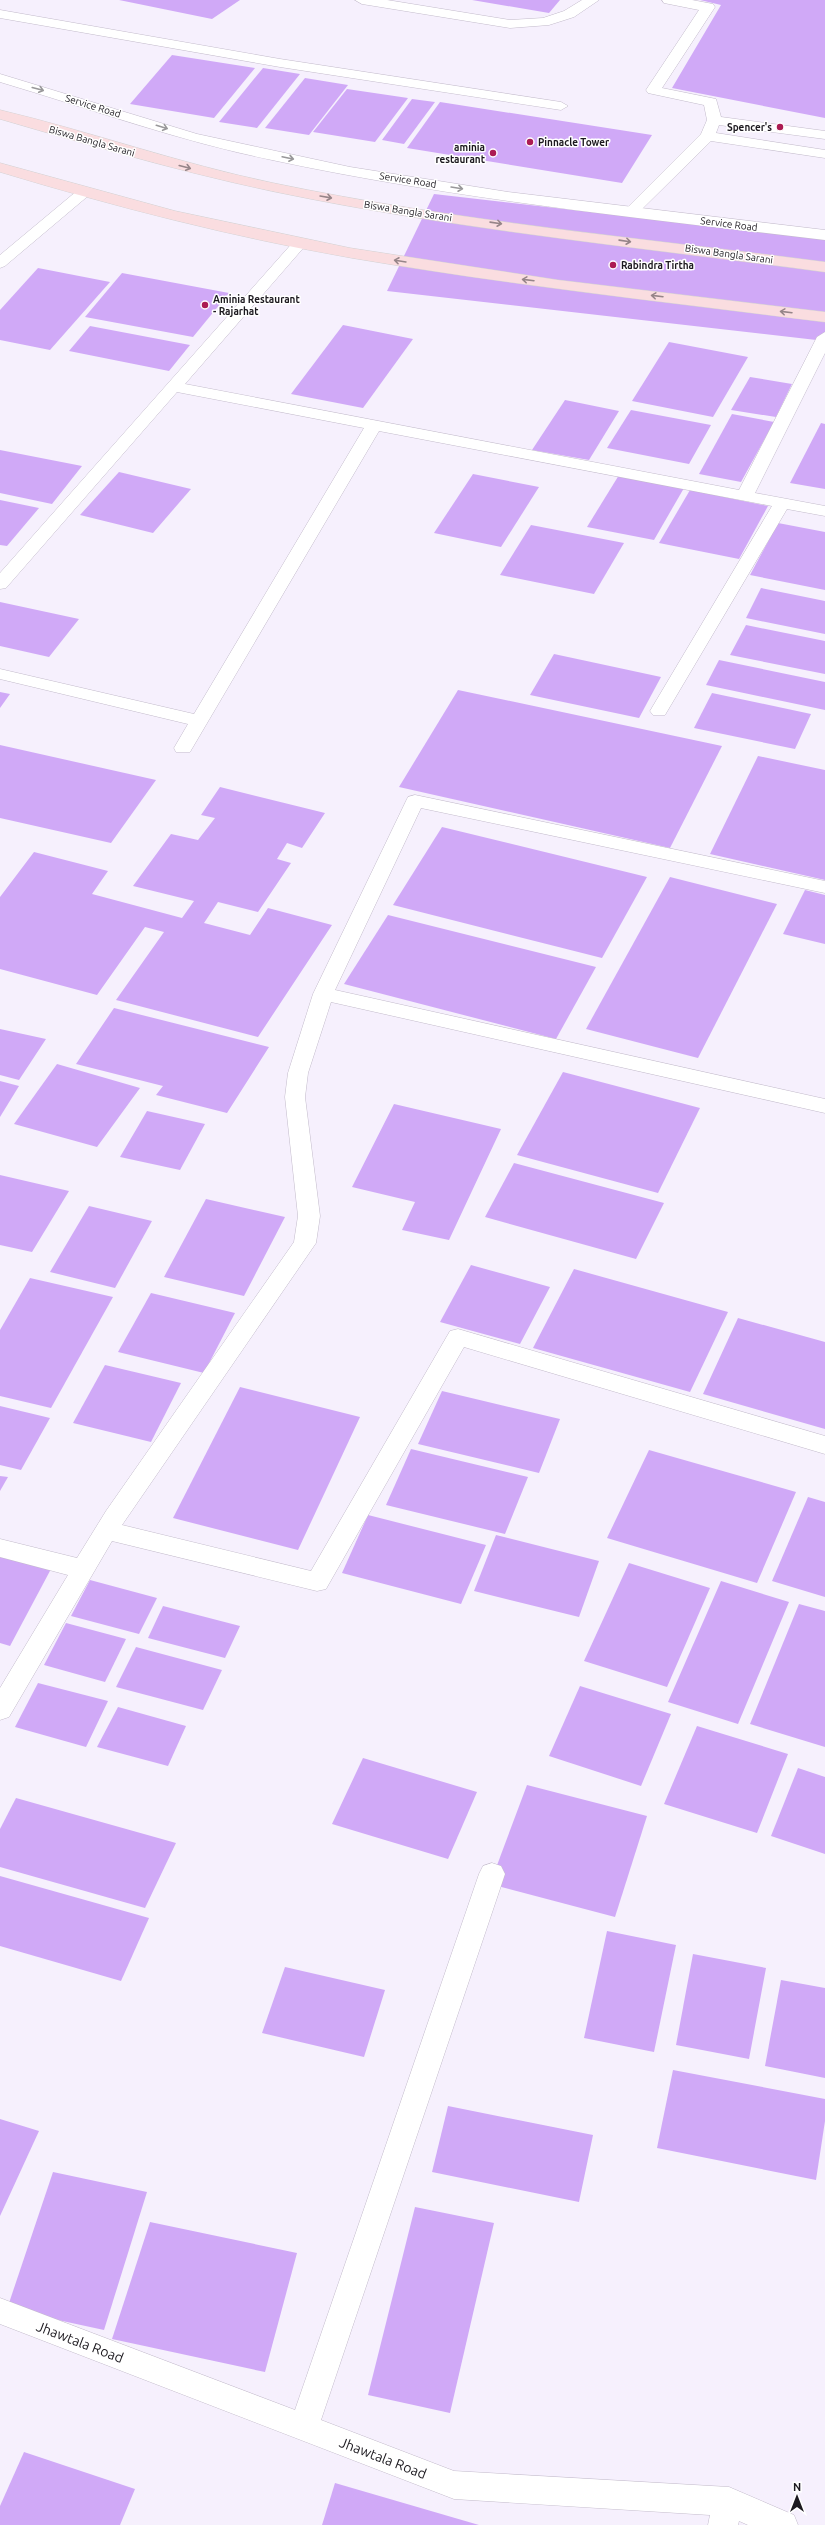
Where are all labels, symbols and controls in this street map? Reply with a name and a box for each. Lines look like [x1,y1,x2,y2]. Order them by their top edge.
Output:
one-way arrow [31,86,44,93]
street label: Service Road [64,92,122,120]
place label: Spencer's [727,122,772,133]
marker: Spencer's [775,122,785,132]
street label: Biswa Bangla Sarani [48,123,136,159]
one-way arrow [155,124,167,132]
marker: Pinnacle Tower [525,137,535,147]
place label: Pinnacle Tower [538,137,610,148]
place label: aminia restaurant [435,142,486,165]
marker: aminia restaurant [488,148,498,158]
one-way arrow [281,154,294,162]
one-way arrow [179,164,192,172]
street label: Service Road [379,170,437,190]
one-way arrow [450,184,463,192]
one-way arrow [319,194,332,202]
street label: Biswa Bangla Sarani [363,199,453,223]
street label: Service Road [700,215,758,233]
one-way arrow [489,219,502,227]
one-way arrow [618,237,631,244]
street label: Biswa Bangla Sarani [684,242,774,266]
one-way arrow [394,257,407,265]
marker: Rabindra Tirtha [608,260,618,270]
place label: Rabindra Tirtha [621,260,694,271]
one-way arrow [522,276,535,284]
one-way arrow [651,292,664,300]
place label: Aminia Restaurant - Rajarhat [213,294,300,317]
marker: Aminia Restaurant - Rajarhat [200,300,210,310]
one-way arrow [780,308,793,316]
street label: Jhawtala Road [34,2318,126,2366]
street label: Jhawtala Road [337,2434,429,2482]
north arrow [777,2477,817,2517]
text: N [793,2481,801,2493]

